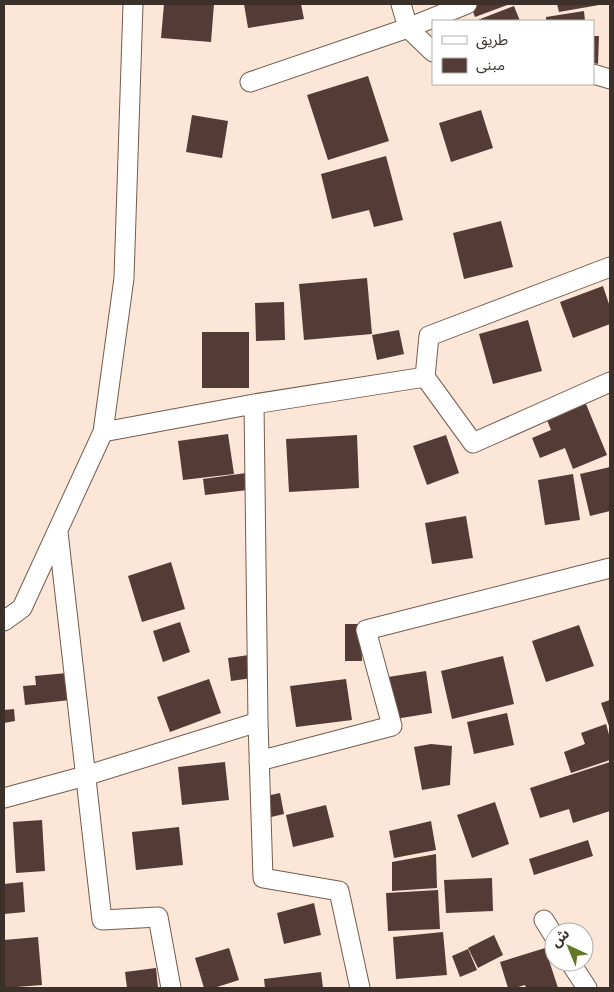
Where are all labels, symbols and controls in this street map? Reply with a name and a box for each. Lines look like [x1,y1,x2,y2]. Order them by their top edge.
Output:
legend [432,20,594,85]
text: طريق [476,30,508,50]
text: مبنى [476,55,505,74]
north arrow [544,922,594,972]
text: ش [547,925,572,950]

